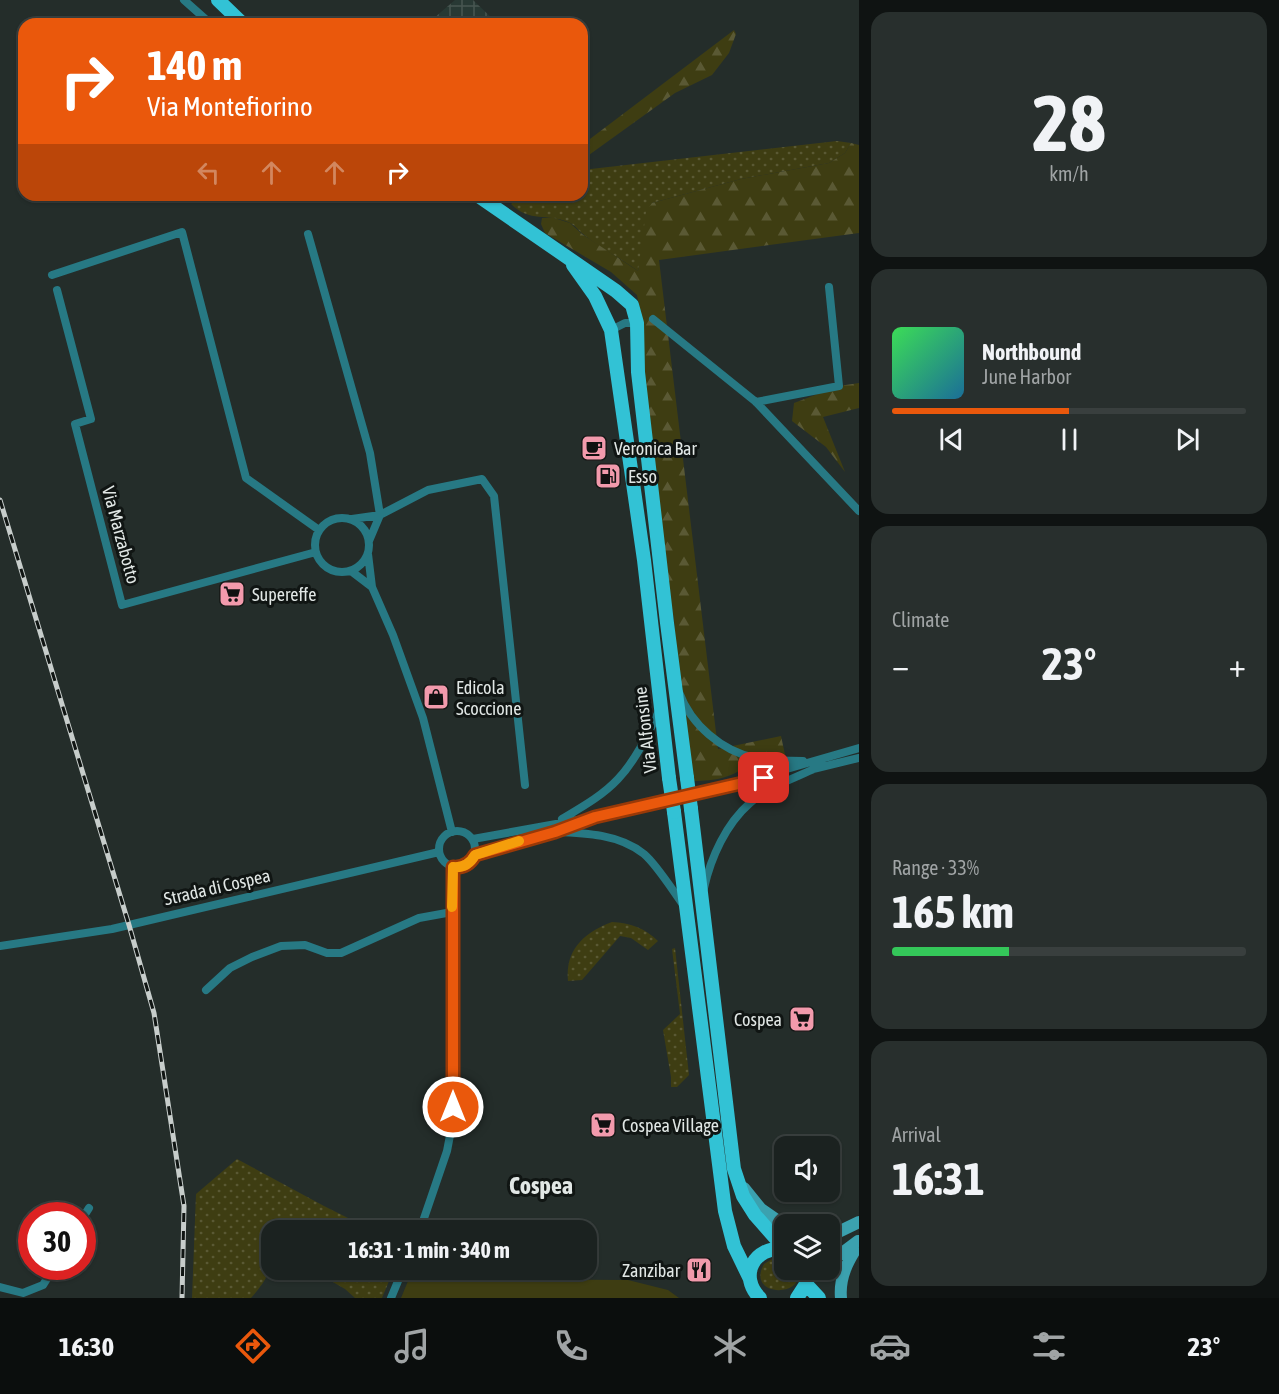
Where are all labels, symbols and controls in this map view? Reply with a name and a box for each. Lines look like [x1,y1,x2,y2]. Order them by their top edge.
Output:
text: 140 m [147,41,242,89]
icon: right [48,42,126,120]
text: 28 [1032,78,1106,168]
text: Via Montefiorino [147,91,313,122]
icon: left [192,156,225,189]
icon: ahead [255,156,288,189]
icon: ahead [318,156,351,189]
icon: right [381,156,414,189]
text: km/h [1049,162,1089,185]
text: Northbound [982,339,1081,365]
text: June Harbor [982,365,1071,388]
icon: previous [935,423,968,456]
icon: pause [1053,423,1086,456]
icon: next [1171,423,1204,456]
cafe icon: Veronica Bar [579,433,609,463]
place label: Veronica Bar [614,438,697,459]
fuel station icon: Esso [593,461,623,491]
place label: Esso [628,466,657,487]
street label: Via Marzabotto [98,484,144,586]
supermarket icon: Supereffe [217,579,247,609]
place label: Supereffe [252,584,316,605]
text: Climate [892,608,949,631]
text: 23° [1042,638,1096,690]
text: − [892,646,909,684]
text: + [1229,646,1246,684]
place label: Edicola Scoccione [456,677,522,719]
shop icon: Edicola Scoccione [421,682,451,712]
street label: Via Alfonsine [629,686,661,774]
pin [738,752,789,803]
icon: arrive [747,761,780,794]
text: Range · 33% [892,856,979,879]
street label: Strada di Cospea [162,865,272,909]
text: 165 km [892,886,1014,938]
supermarket icon: Cospea [787,1004,817,1034]
place label: Cospea [734,1009,782,1030]
position arrow [421,1075,485,1139]
supermarket icon: Cospea Village [588,1110,618,1140]
place label: Cospea Village [622,1115,719,1136]
text: Arrival [892,1123,941,1146]
map controls [774,1136,840,1280]
button: sound [774,1136,840,1202]
text: 16:31 [892,1153,985,1205]
district label: Cospea [509,1172,573,1199]
speed limit sign: 30 [18,1202,96,1280]
button: layers [774,1214,840,1280]
text: 16:31 · 1 min · 340 m [348,1237,510,1263]
restaurant icon: Zanzibar [684,1255,714,1285]
place label: Zanzibar [622,1260,681,1281]
icon: directions [232,1325,274,1367]
icon: music [391,1325,433,1367]
icon: phone [550,1325,592,1367]
icon: climate [709,1325,751,1367]
icon: car [869,1325,911,1367]
icon: filters [1028,1325,1070,1367]
text: 16:30 [59,1331,114,1362]
text: 23° [1187,1331,1220,1362]

